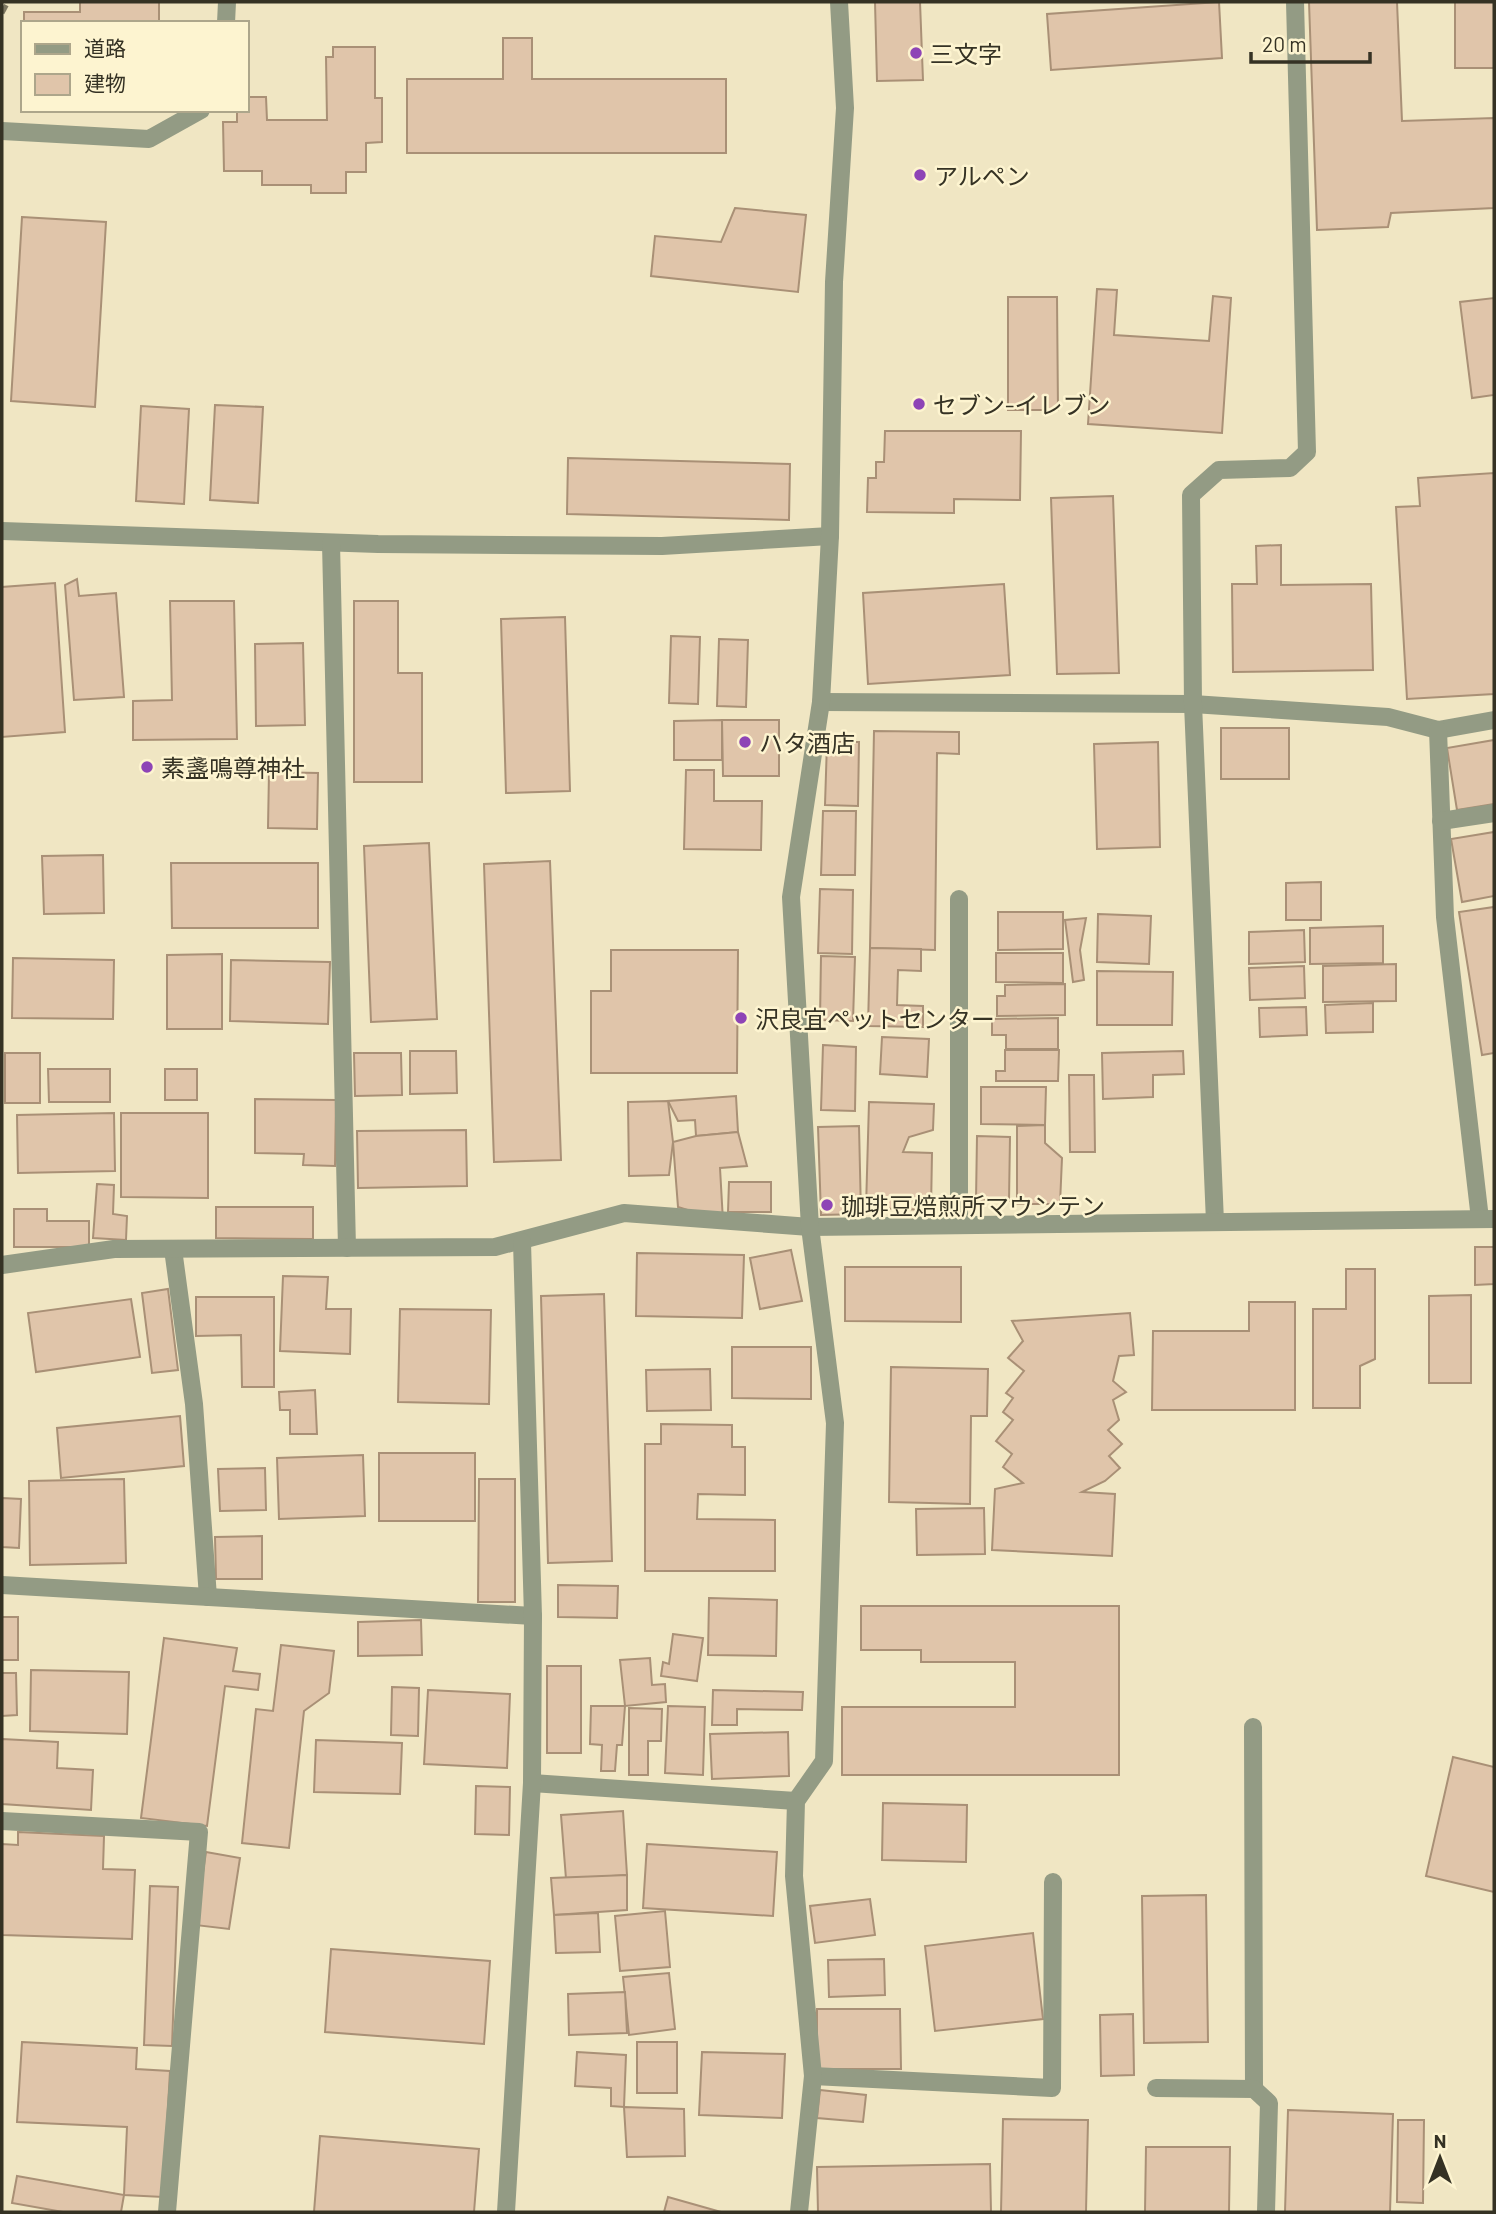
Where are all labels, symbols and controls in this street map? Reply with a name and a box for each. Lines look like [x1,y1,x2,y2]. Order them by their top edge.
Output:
legend [21,21,248,112]
scale bar [1251,21,1370,65]
text: 20 m [1262,31,1307,56]
text: 道路 [84,35,126,60]
place label: 三文字 [930,39,1002,68]
marker: 三文字 [908,45,924,61]
text: 建物 [84,70,126,95]
place label: アルペン [934,161,1030,190]
marker: アルペン [912,167,928,183]
place label: セブン-イレブン [933,390,1110,419]
marker: セブン-イレブン [911,396,927,412]
place label: ハタ酒店 [759,728,855,757]
marker: ハタ酒店 [737,734,753,750]
place label: 素盞鳴尊神社 [161,753,305,782]
marker: 素盞鳴尊神社 [139,759,155,775]
place label: 沢良宜ペットセンター [755,1004,995,1033]
marker: 沢良宜ペットセンター [733,1010,749,1026]
place label: 珈琲豆焙煎所マウンテン [841,1191,1105,1220]
marker: 珈琲豆焙煎所マウンテン [819,1197,835,1213]
north arrow [1405,2123,1475,2193]
text: N [1434,2129,1446,2152]

